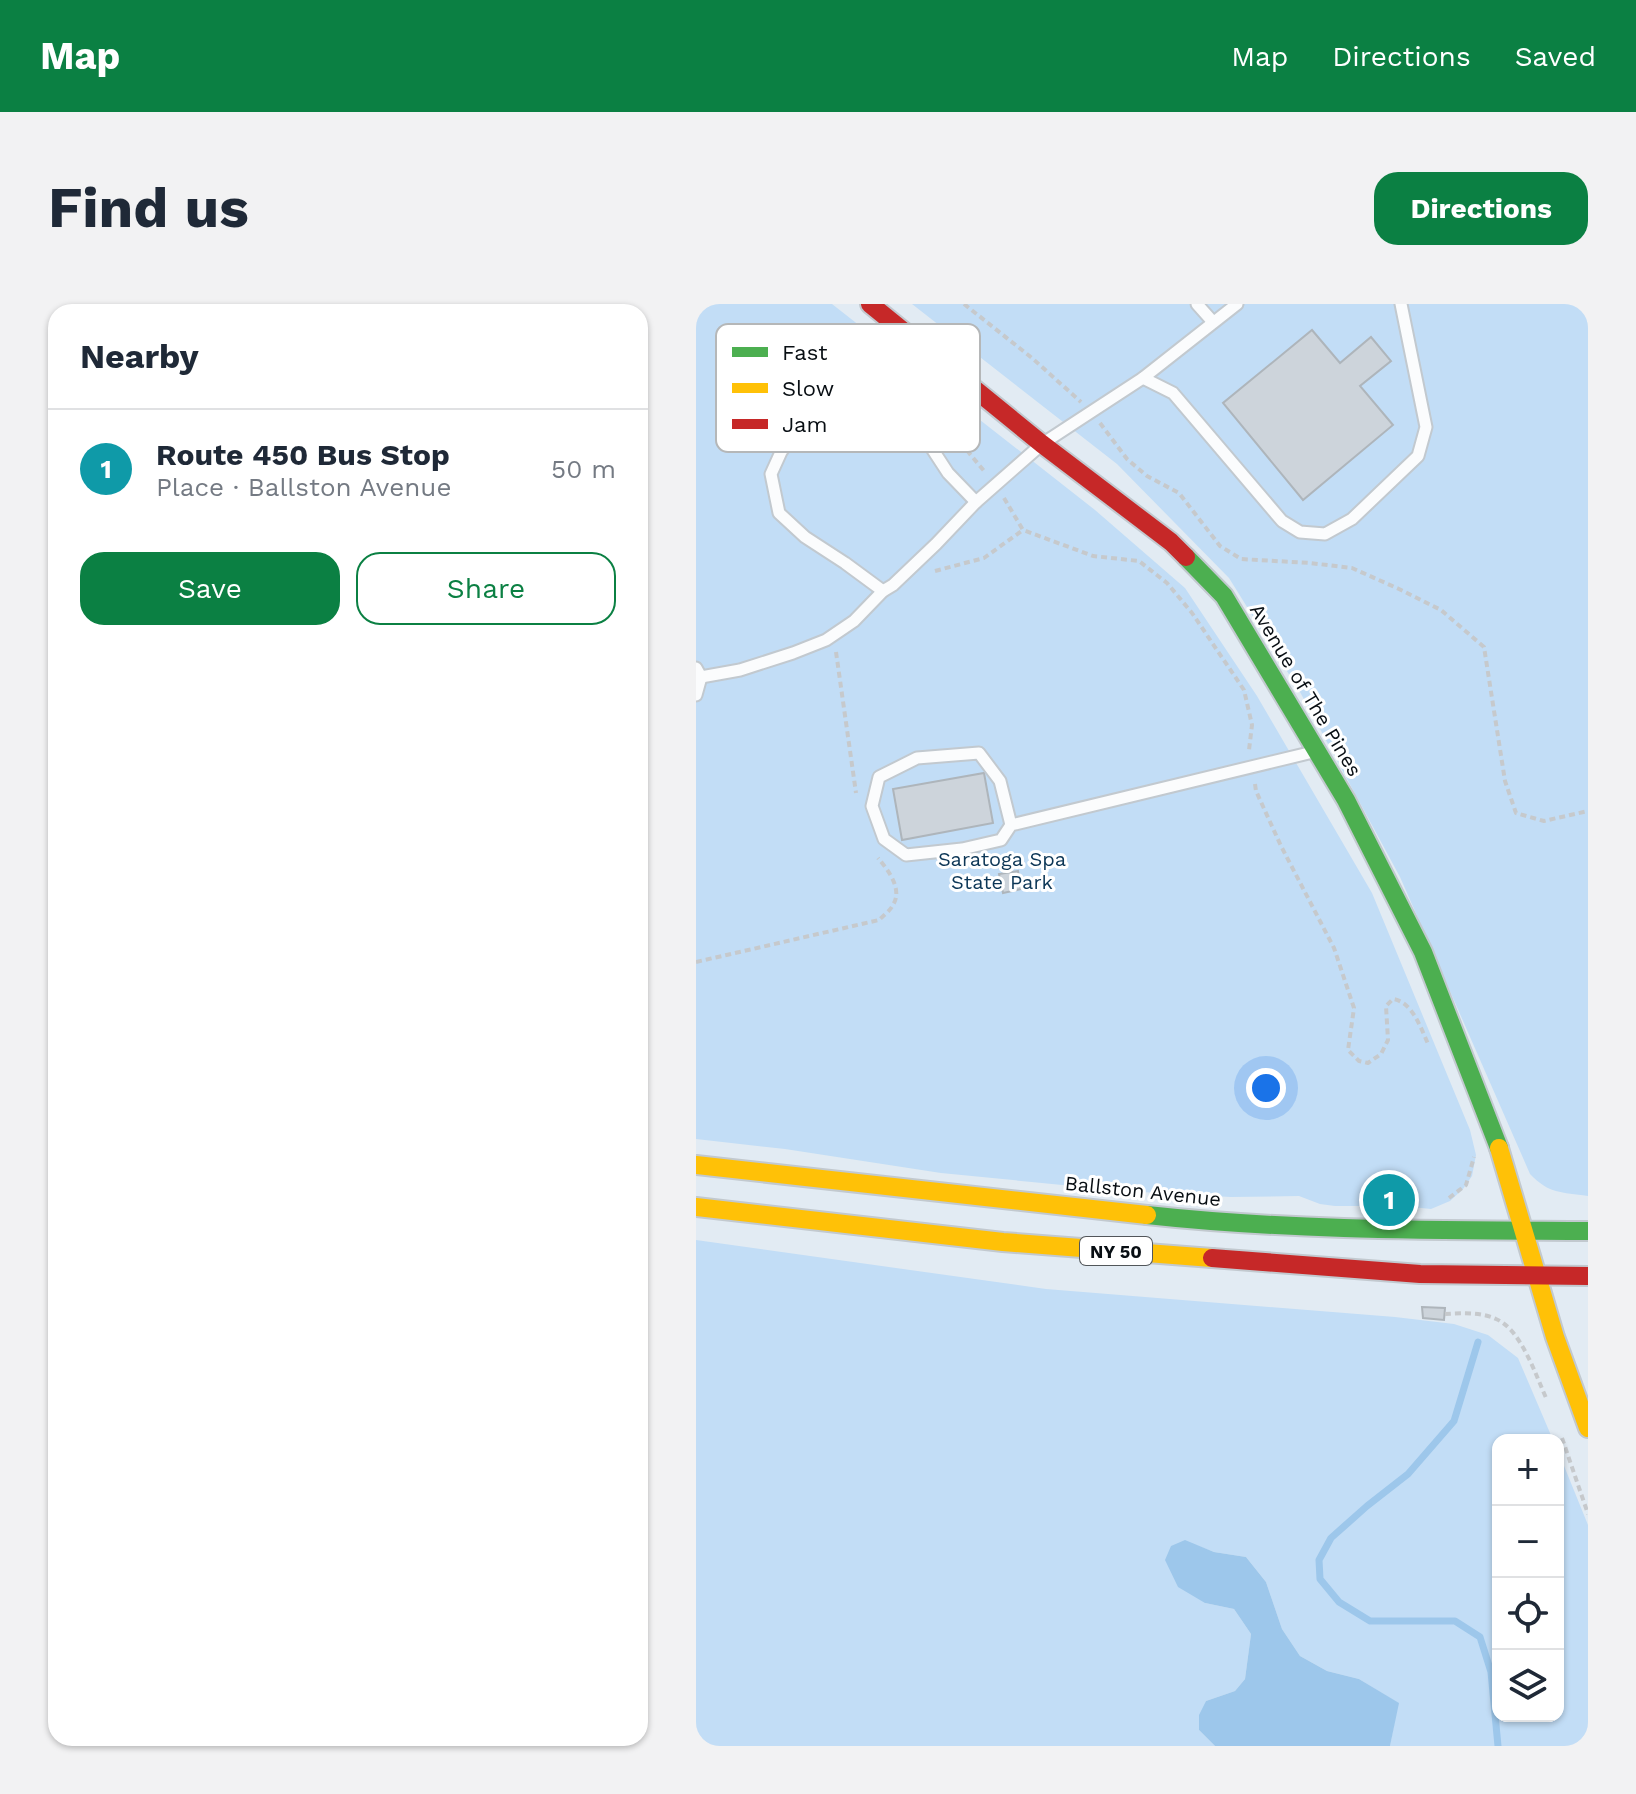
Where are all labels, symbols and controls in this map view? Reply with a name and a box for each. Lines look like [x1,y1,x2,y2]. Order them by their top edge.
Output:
text: Map [40,34,120,78]
text: Map [1231,40,1288,73]
text: Directions [1332,40,1471,73]
text: Saved [1515,40,1596,73]
button: Directions [1374,172,1588,245]
text: Find us [48,175,249,241]
legend [716,324,980,452]
text: Nearby [80,336,199,376]
text: Fast [782,340,828,365]
text: Slow [782,376,834,401]
text: Jam [782,412,827,437]
text: Route 450 Bus Stop [156,437,450,472]
text: 1 [100,454,112,484]
text: 50 m [551,454,616,484]
text: Place · Ballston Avenue [156,472,451,502]
button: Save [80,552,340,625]
button: Share [356,552,616,625]
street label: Avenue of The Pines [1245,599,1367,781]
park label: Saratoga Spa State Park [938,847,1066,894]
your location [1246,1068,1286,1108]
pin: 1 [1363,1170,1415,1230]
street label: Ballston Avenue [1064,1171,1222,1211]
road number: NY 50 [1080,1237,1152,1265]
map controls [1492,1434,1564,1722]
button: + [1492,1434,1564,1506]
button: − [1492,1506,1564,1578]
button: locate [1492,1578,1564,1650]
button: layers [1492,1650,1564,1722]

